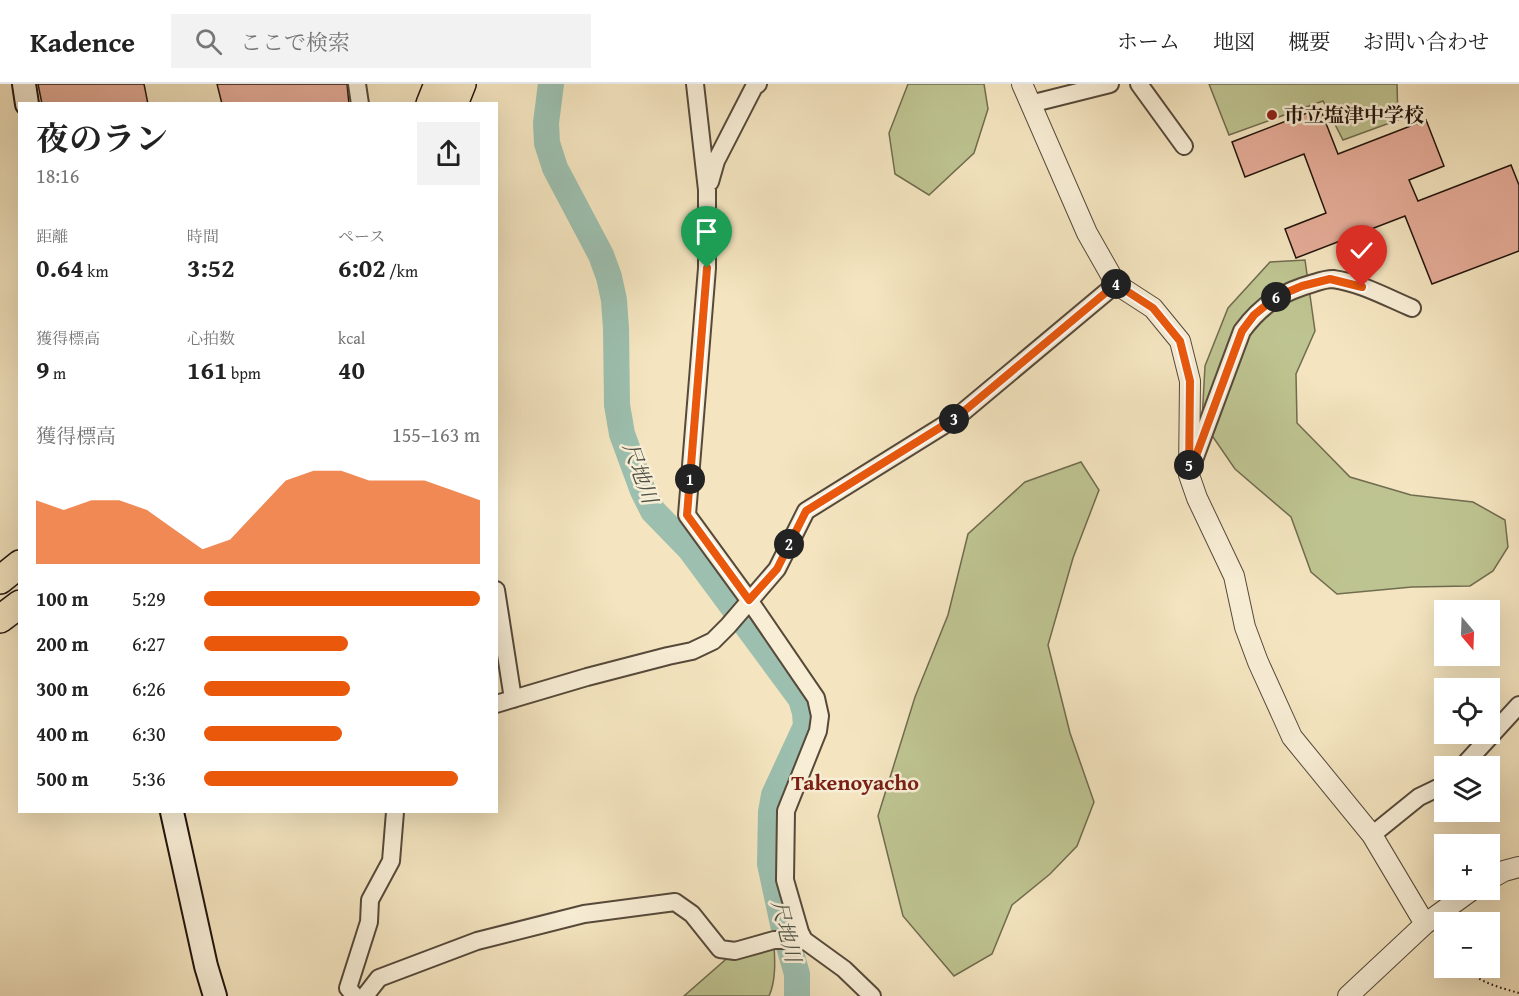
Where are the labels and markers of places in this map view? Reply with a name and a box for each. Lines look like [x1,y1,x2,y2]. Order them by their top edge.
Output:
place label: 市立塩津中学校 [1284,100,1424,129]
marker: 市立塩津中学校 [1265,108,1279,122]
pin [681,206,732,268]
pin [1336,225,1387,287]
pin: 4 [1101,269,1131,299]
pin: 6 [1261,282,1291,312]
pin: 3 [939,404,969,434]
pin: 5 [1174,450,1204,480]
pin: 1 [675,464,705,494]
pin: 2 [774,529,804,559]

